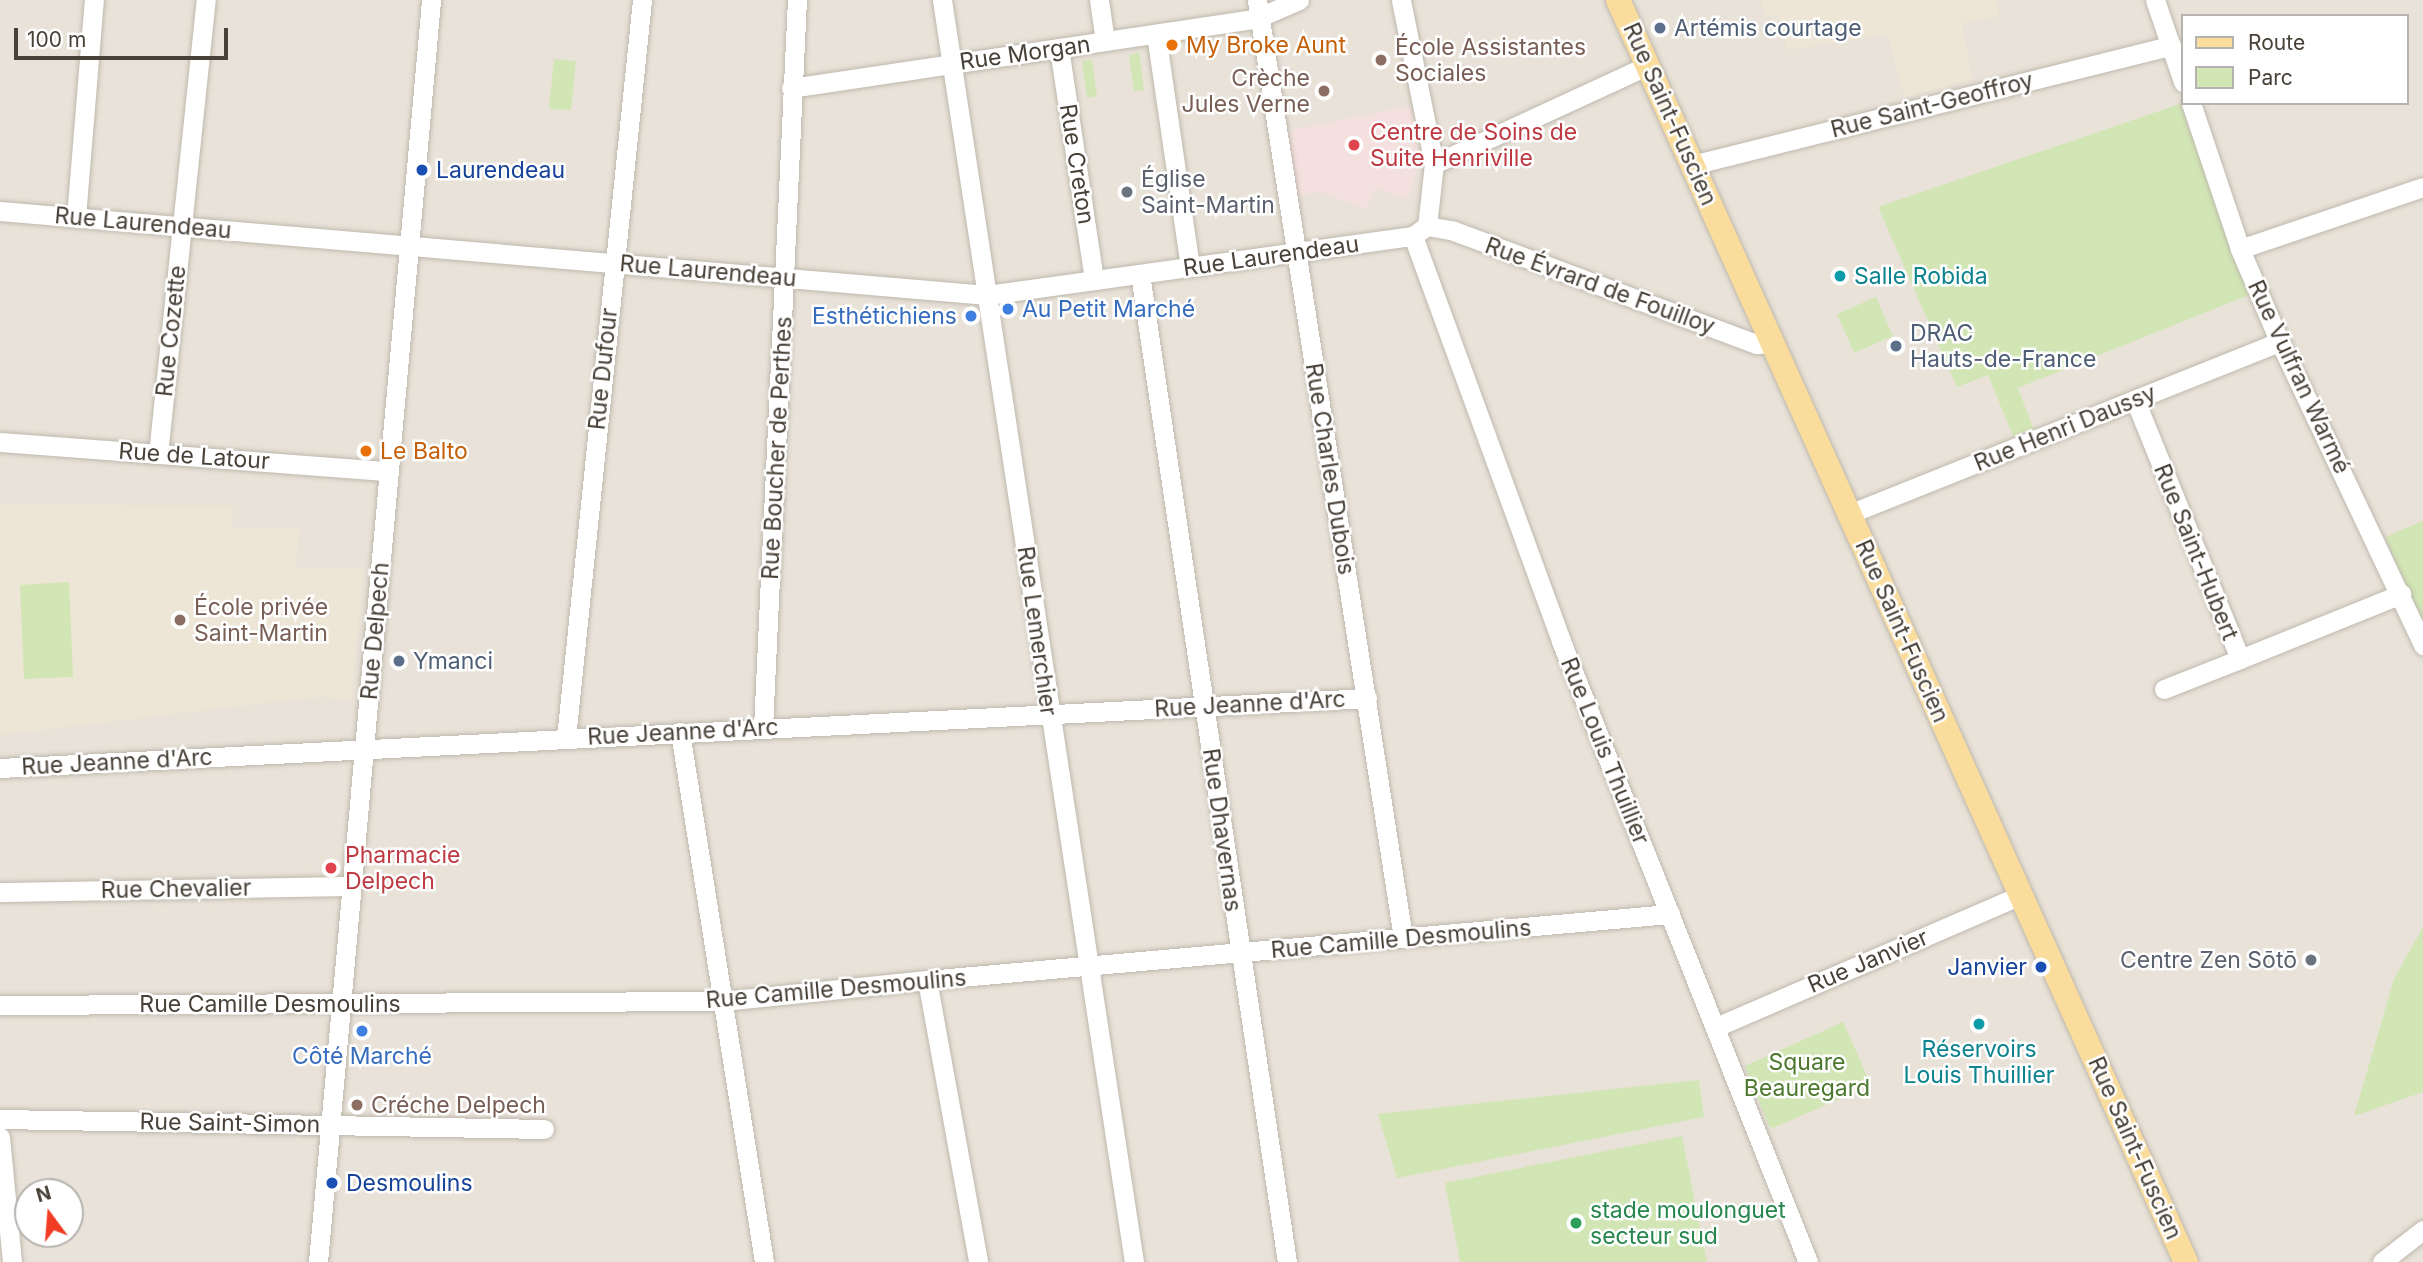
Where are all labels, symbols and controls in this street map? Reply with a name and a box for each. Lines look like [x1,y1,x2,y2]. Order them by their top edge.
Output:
scale bar [18,14,231,58]
place label: Artémis courtage [1674,14,1862,42]
legend [2182,14,2409,105]
street label: Rue Saint-Fuscien [1617,18,1723,210]
marker: Artémis courtage [1652,20,1668,36]
text: 100 m [27,27,86,52]
street label: Rue Morgan [958,30,1092,76]
text: Route [2248,30,2305,55]
place label: My Broke Aunt [1186,31,1346,59]
place label: École Assistantes Sociales [1395,33,1586,87]
marker: My Broke Aunt [1164,37,1180,53]
marker: École Assistantes Sociales [1373,52,1389,68]
place label: Crèche Jules Verne [1182,64,1310,118]
text: Parc [2248,65,2293,90]
street label: Rue Saint-Geoffroy [1828,66,2036,144]
marker: Crèche Jules Verne [1316,83,1332,99]
street label: Rue Creton [1054,102,1100,226]
place label: Centre de Soins de Suite Henriville [1370,118,1577,172]
marker: Centre de Soins de Suite Henriville [1344,135,1364,155]
place label: Laurendeau [436,156,565,184]
marker: Laurendeau [414,162,430,178]
place label: Église Saint-Martin [1141,165,1275,219]
marker: Église Saint-Martin [1119,184,1135,200]
street label: Rue Laurendeau [53,202,233,244]
street label: Rue Laurendeau [1181,230,1361,282]
street label: Rue Évrard de Fouilloy [1481,232,1719,340]
street label: Rue Laurendeau [618,250,798,292]
place label: Salle Robida [1854,262,1988,290]
street label: Rue Cozette [150,264,192,398]
marker: Salle Robida [1832,268,1848,284]
street label: Rue Vulfran Warmé [2242,276,2356,478]
place label: Au Petit Marché [1022,295,1195,323]
marker: Au Petit Marché [1000,301,1016,317]
place label: Esthétichiens [812,302,957,330]
street label: Rue Dufour [583,307,623,431]
marker: Esthétichiens [963,308,979,324]
street label: Rue Boucher de Perthes [756,316,798,580]
place label: DRAC Hauts-de-France [1910,319,2096,373]
marker: DRAC Hauts-de-France [1888,338,1904,354]
street label: Rue Charles Dubois [1300,361,1360,577]
street label: Rue Henri Daussy [1970,379,2160,477]
street label: Rue de Latour [117,437,271,475]
place label: Le Balto [380,437,468,465]
marker: Le Balto [358,443,374,459]
street label: Rue Saint-Hubert [2148,460,2244,644]
street label: Rue Saint-Fuscien [1849,535,1955,727]
street label: Rue Lemerchier [1011,544,1063,718]
street label: Rue Delpech [355,561,395,701]
place label: École privée Saint-Martin [194,593,328,647]
marker: École privée Saint-Martin [172,612,188,628]
place label: Ymanci [413,647,493,675]
marker: Ymanci [391,653,407,669]
street label: Rue Louis Thuillier [1555,653,1655,849]
street label: Rue Jeanne d'Arc [1154,685,1346,723]
street label: Rue Jeanne d'Arc [587,713,779,751]
street label: Rue Jeanne d'Arc [21,743,213,781]
street label: Rue Dhavernas [1197,747,1247,913]
place label: Pharmacie Delpech [345,841,460,895]
marker: Pharmacie Delpech [323,860,339,876]
street label: Rue Chevalier [100,874,252,904]
street label: Rue Camille Desmoulins [1270,914,1532,964]
street label: Rue Janvier [1804,923,1932,999]
place label: Centre Zen Sōtō [2120,946,2297,974]
marker: Centre Zen Sōtō [2303,952,2319,968]
place label: Janvier [1947,953,2027,981]
marker: Janvier [2033,959,2049,975]
street label: Rue Camille Desmoulins [705,964,967,1014]
street label: Rue Camille Desmoulins [139,990,401,1018]
marker: Réservoirs Louis Thuillier [1971,1016,1987,1032]
marker: Côté Marché [354,1023,370,1039]
place label: Réservoirs Louis Thuillier [1904,1035,2054,1089]
place label: Côté Marché [292,1042,432,1070]
park label: Square Beauregard [1744,1048,1870,1102]
street label: Rue Saint-Fuscien [2082,1052,2188,1244]
place label: Créche Delpech [371,1091,546,1119]
marker: Créche Delpech [349,1097,365,1113]
street label: Rue Saint-Simon [139,1108,321,1138]
place label: Desmoulins [346,1169,473,1197]
marker: Desmoulins [324,1175,340,1191]
north arrow [14,1178,84,1248]
text: N [33,1181,54,1207]
place label: stade moulonguet secteur sud [1590,1196,1786,1250]
marker: stade moulonguet secteur sud [1568,1215,1584,1231]

